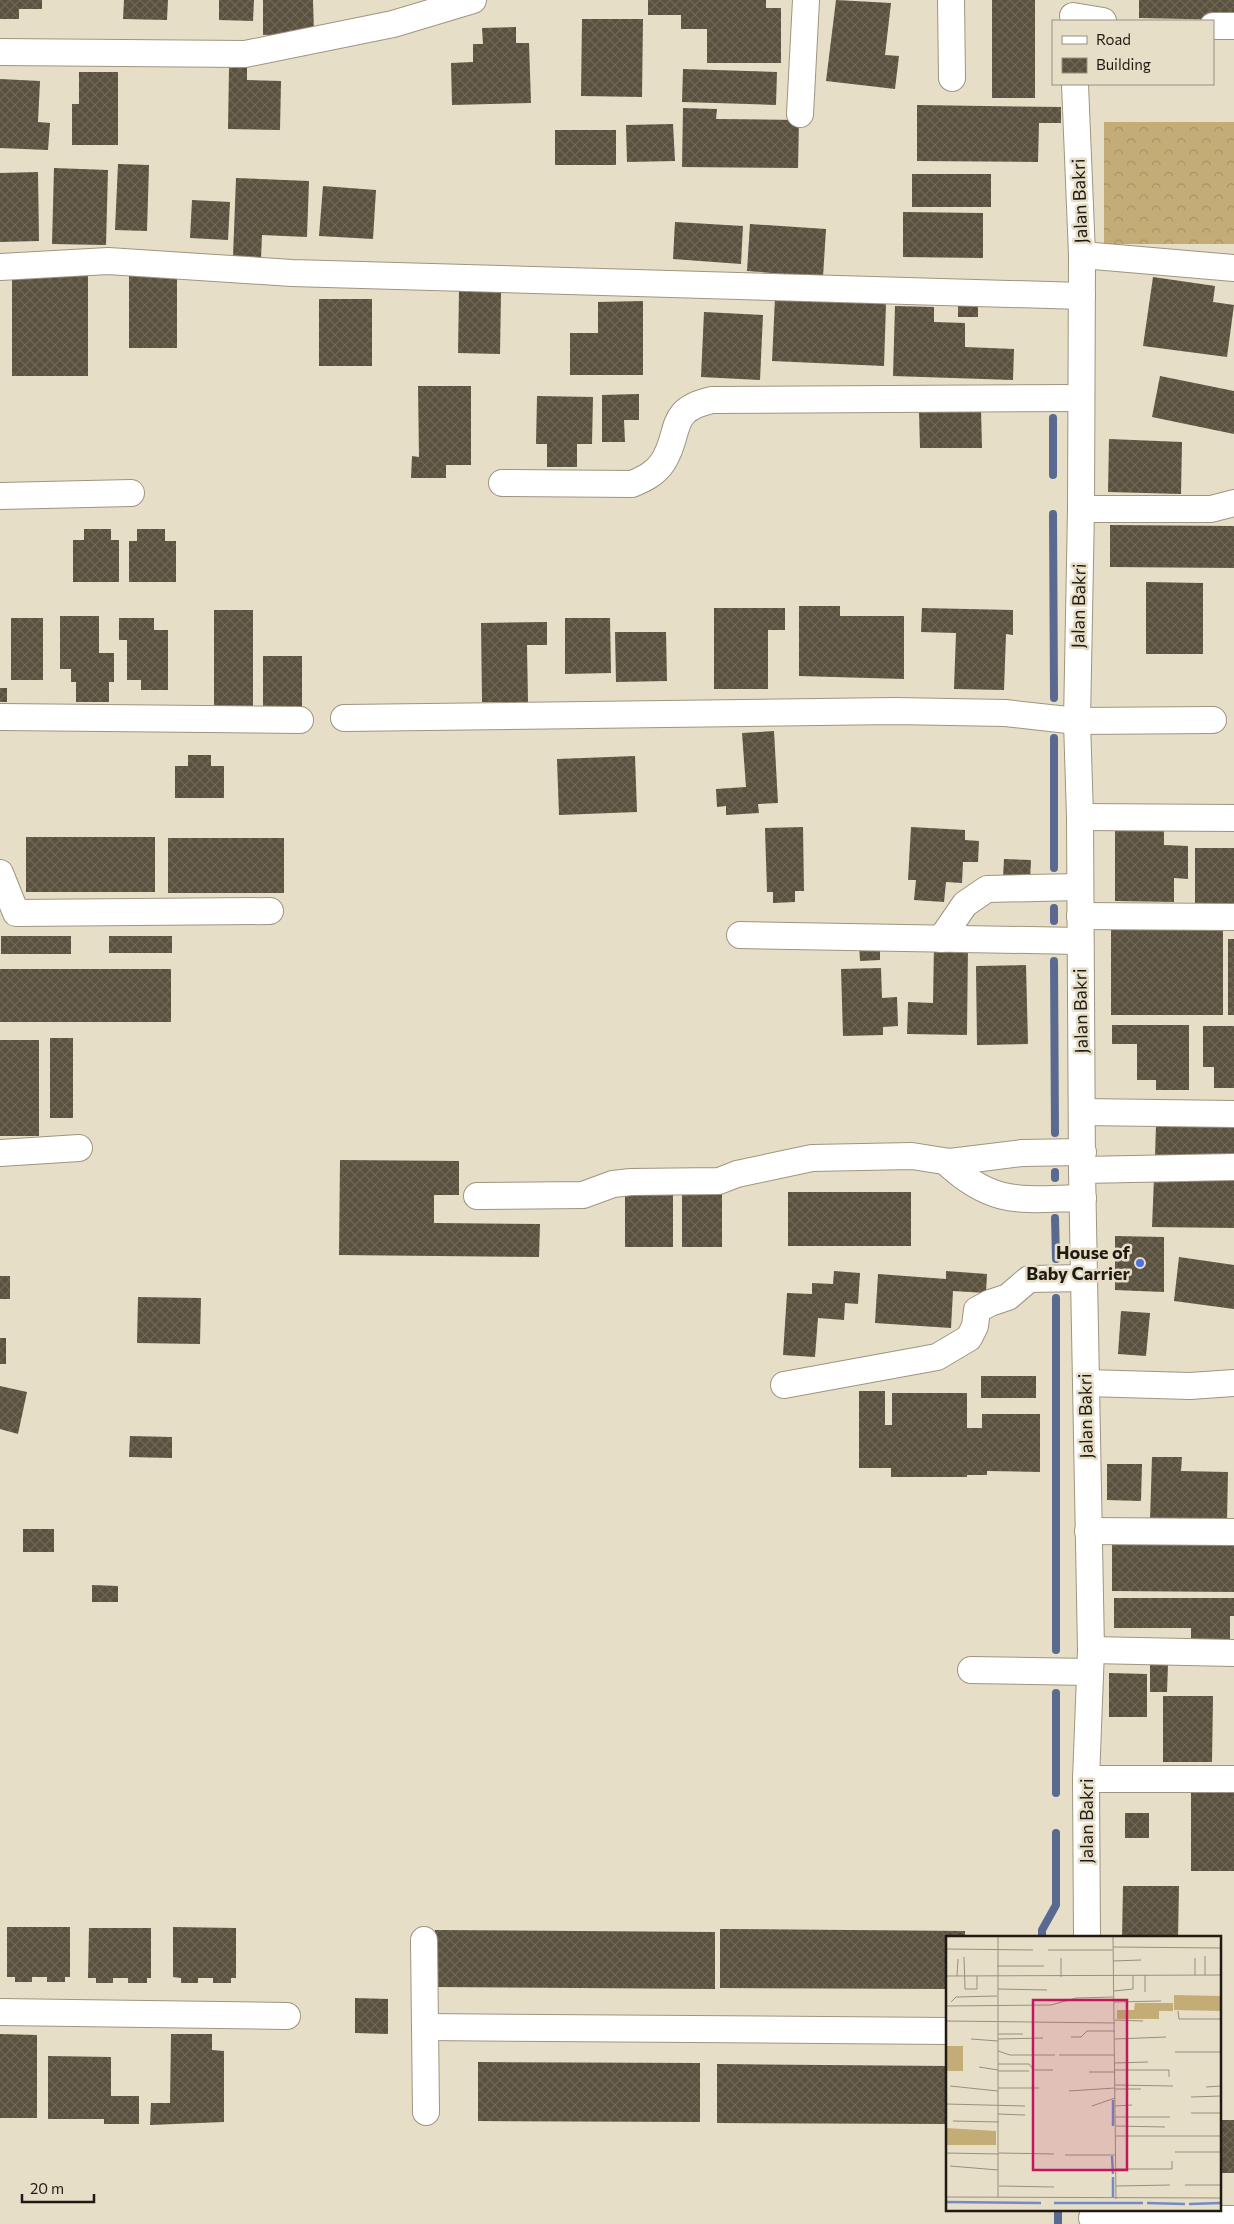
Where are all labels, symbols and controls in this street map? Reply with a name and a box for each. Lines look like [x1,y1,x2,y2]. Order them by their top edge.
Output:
legend [1052,20,1214,85]
text: Road [1096,30,1131,48]
text: Building [1096,55,1151,73]
street label: Jalan Bakri [1067,158,1091,244]
street label: Jalan Bakri [1066,563,1090,649]
street label: Jalan Bakri [1068,968,1092,1054]
place label: House of Baby Carrier [1026,1241,1131,1284]
marker: House of Baby Carrier [1134,1257,1146,1269]
street label: Jalan Bakri [1073,1373,1097,1459]
street label: Jalan Bakri [1075,1778,1097,1864]
inset map [946,1936,1222,2212]
scale bar [22,2172,95,2204]
text: 20 m [30,2179,64,2197]

